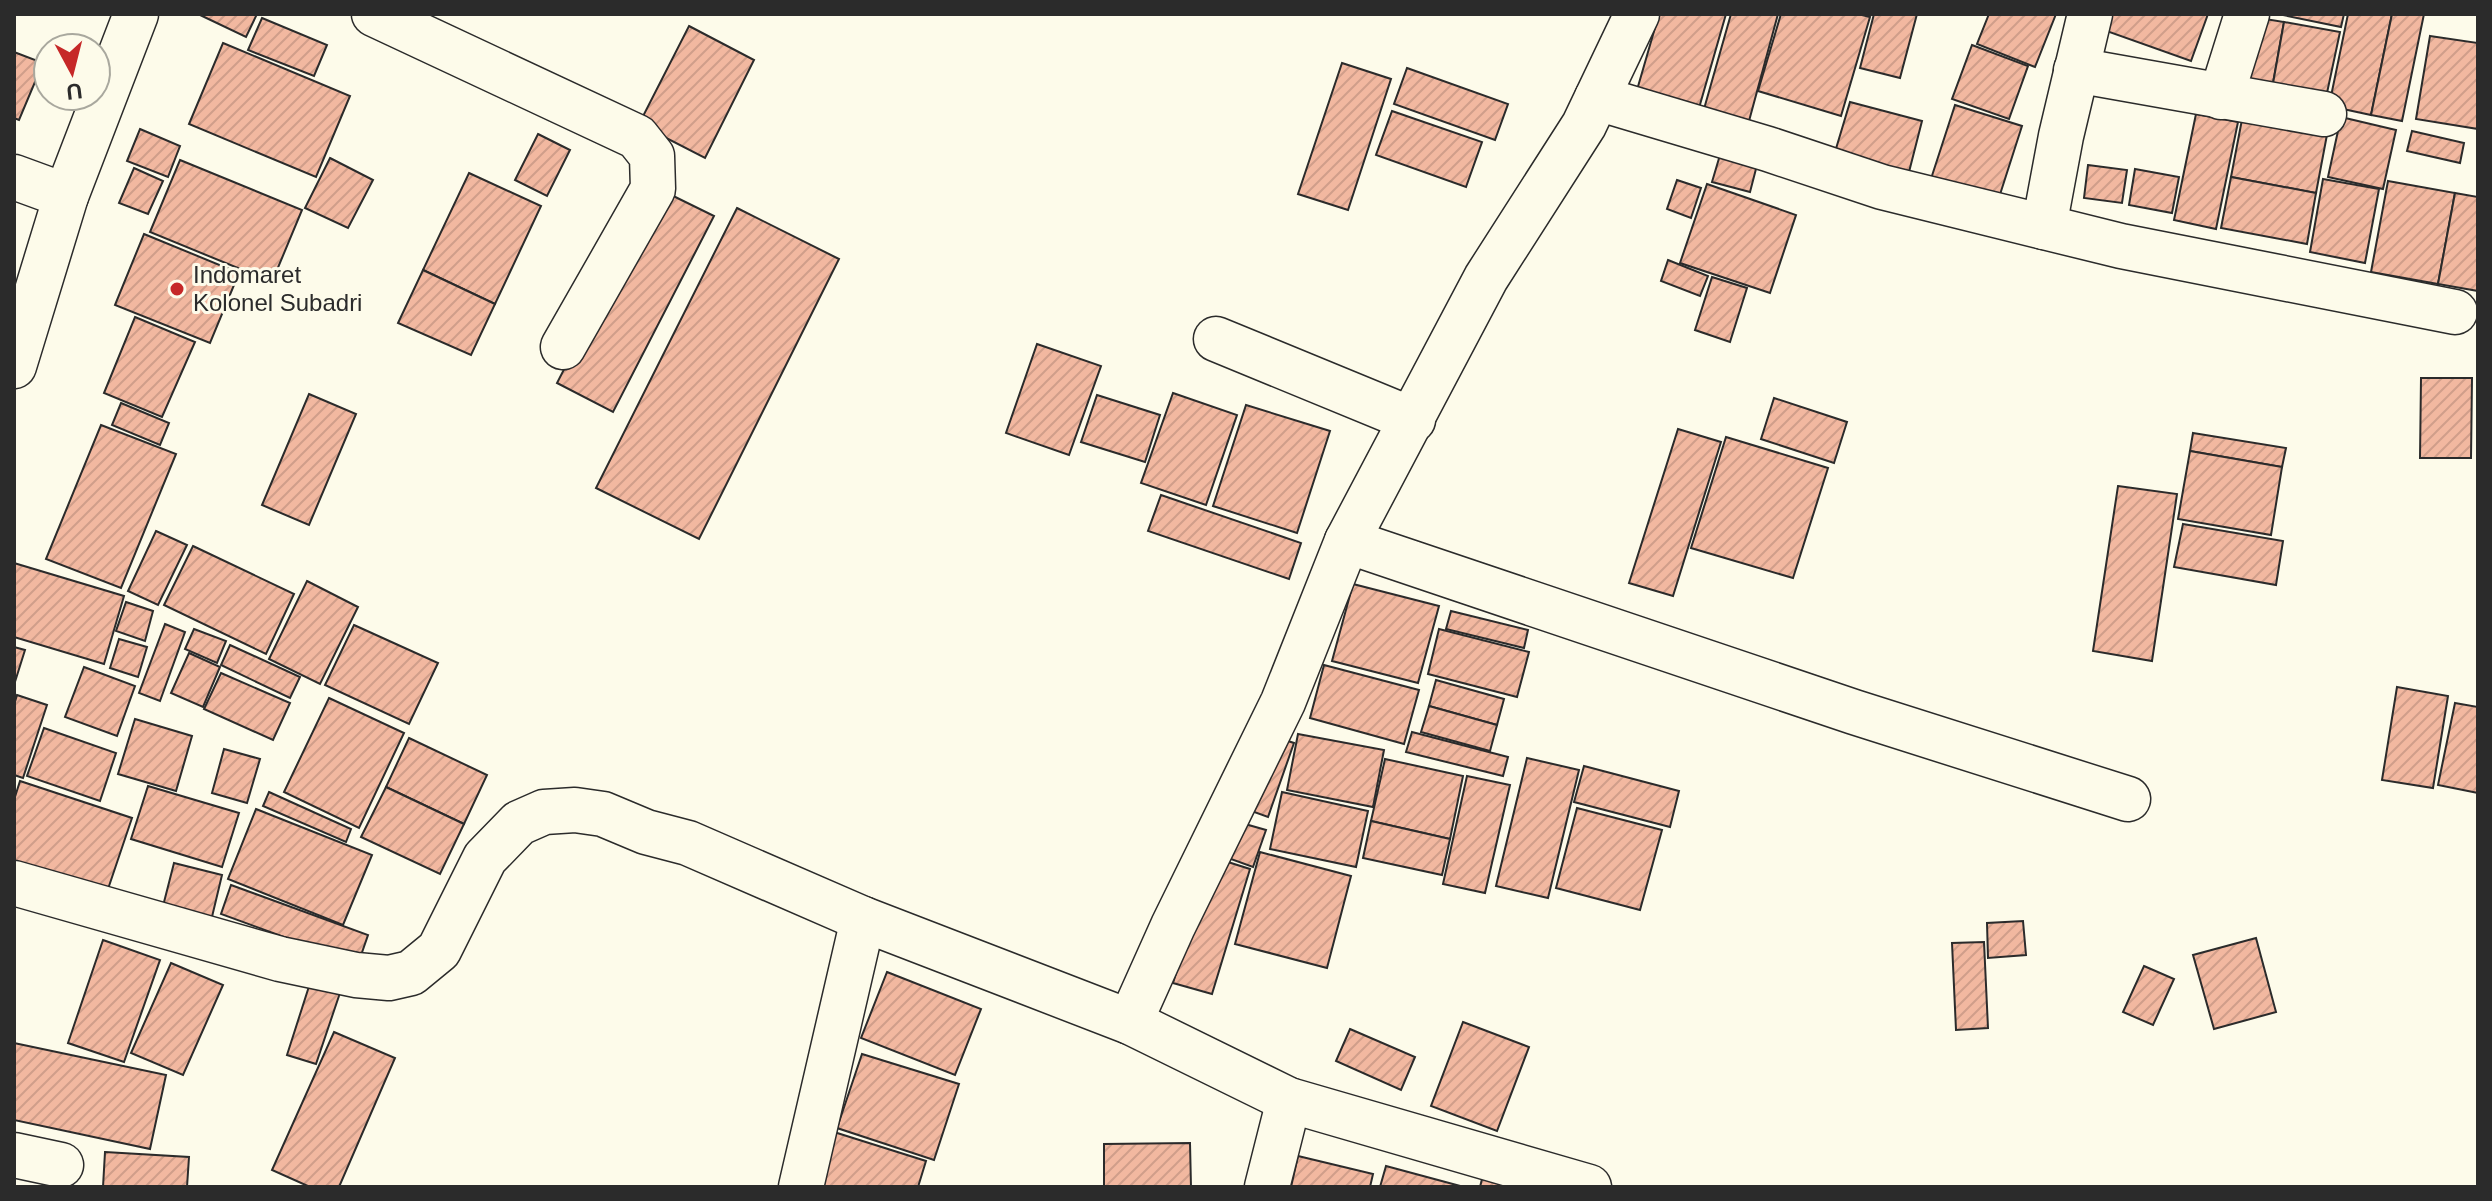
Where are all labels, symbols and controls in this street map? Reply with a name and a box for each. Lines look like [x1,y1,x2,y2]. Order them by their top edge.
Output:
north arrow [32,32,112,112]
text: U [65,78,84,105]
place label: Indomaret Kolonel Subadri [193,261,362,316]
marker: Indomaret Kolonel Subadri [168,280,186,298]

